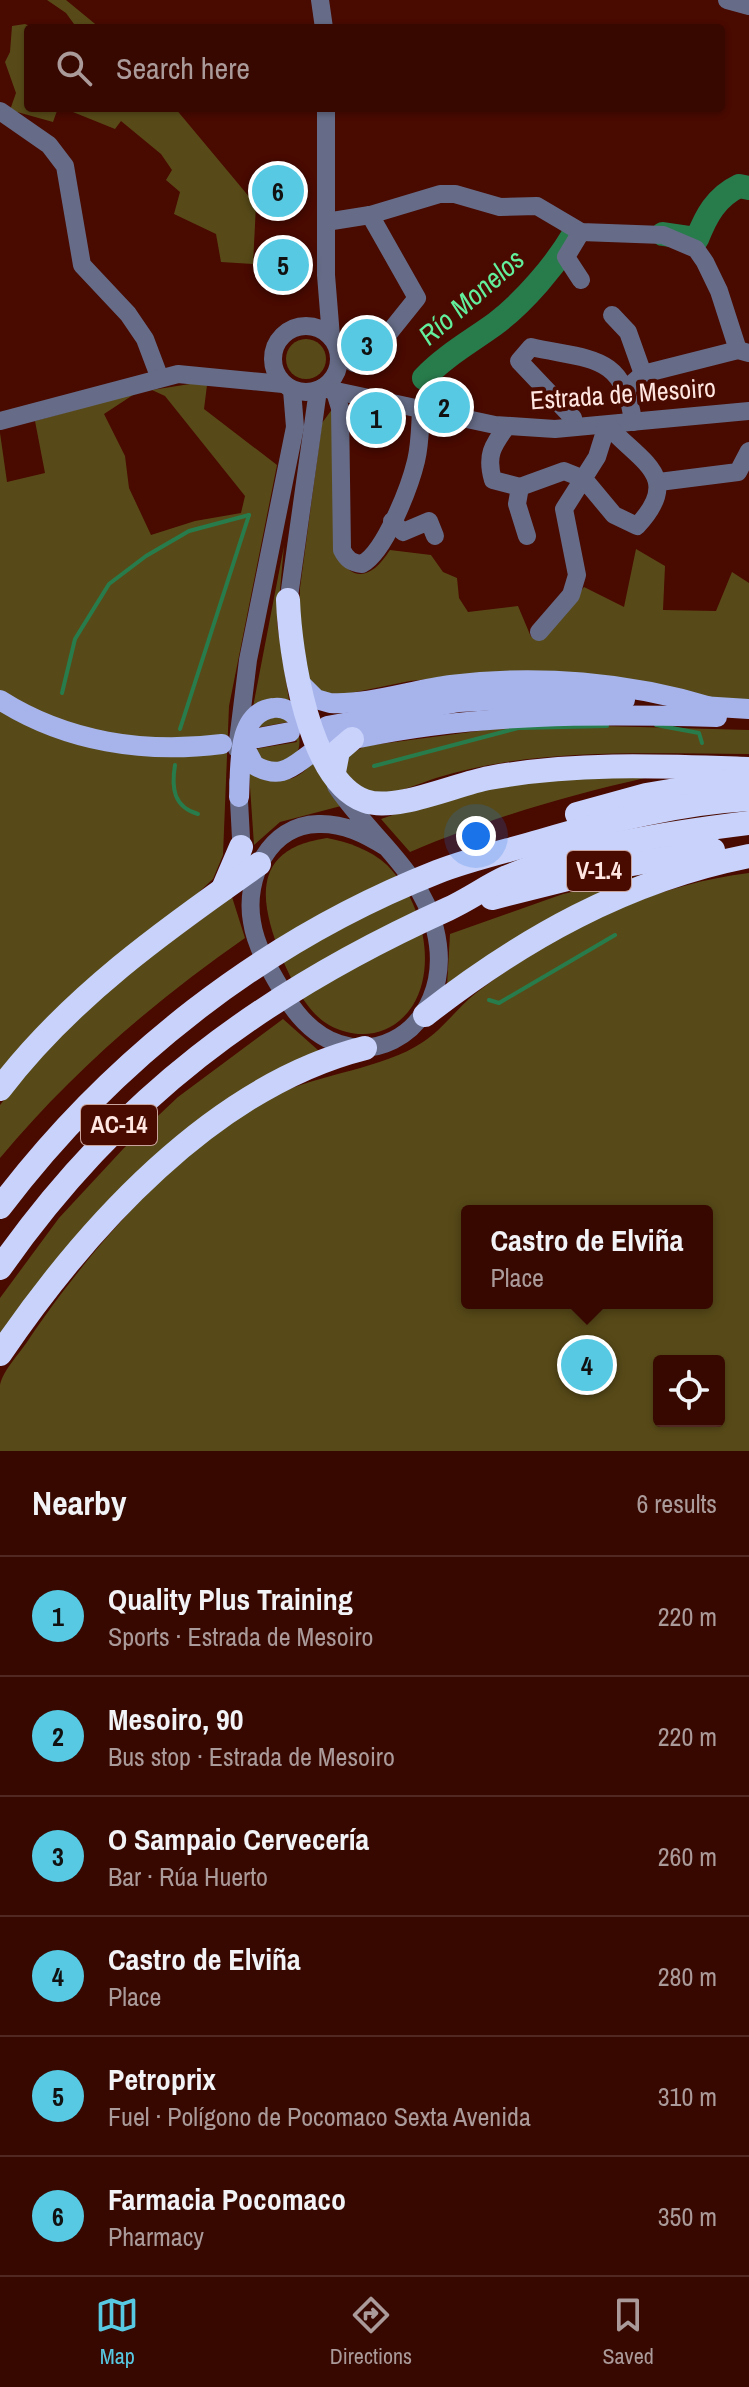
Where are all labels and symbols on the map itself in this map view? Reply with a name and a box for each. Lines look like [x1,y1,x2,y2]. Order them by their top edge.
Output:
pin: 6 [252,161,304,221]
pin: 5 [257,235,309,295]
water label: Río Monelos [410,240,532,354]
pin: 3 [341,315,393,375]
street label: Estrada de Mesoiro [529,370,717,417]
pin: 2 [418,377,470,437]
pin: 1 [350,388,402,448]
your location [456,816,496,856]
road number: V-1.4 [567,851,631,891]
road number: AC-14 [81,1105,157,1145]
pin: 4 [561,1335,613,1395]

